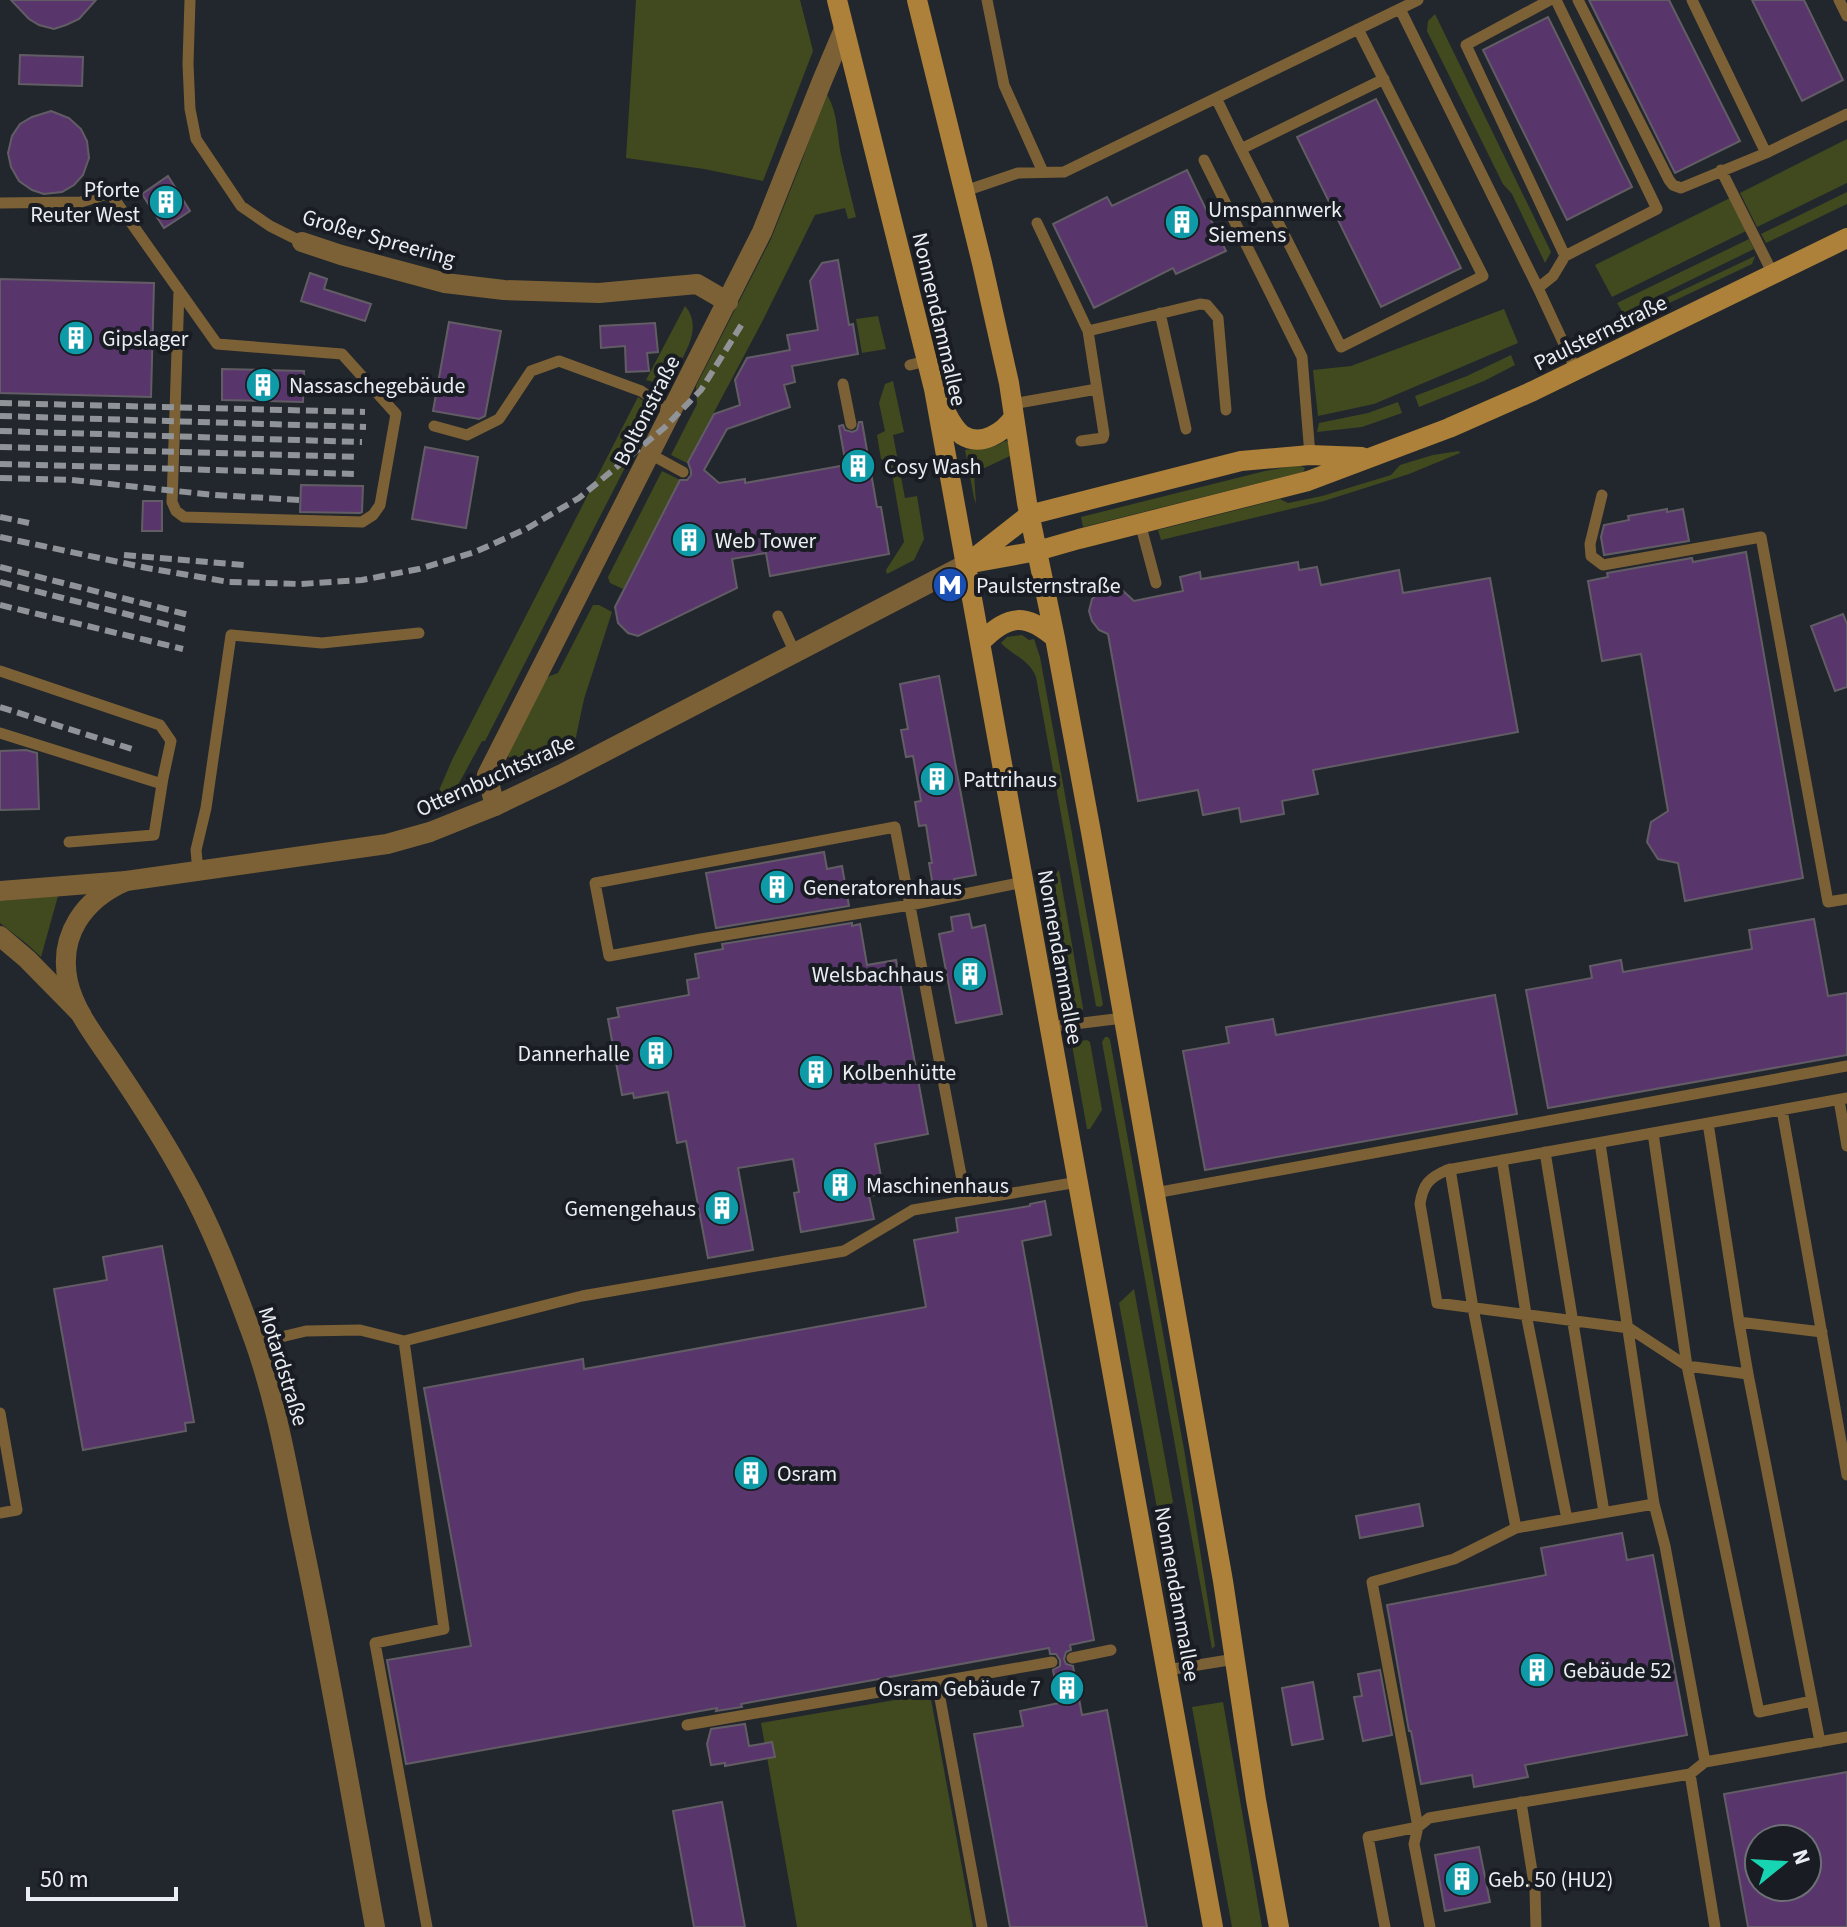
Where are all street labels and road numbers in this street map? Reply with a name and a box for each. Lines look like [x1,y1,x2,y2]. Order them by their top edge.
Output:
street label: Großer Spreering [298,201,459,275]
street label: Nonnendammallee [904,229,975,409]
street label: Paulsternstraße [1528,287,1673,379]
street label: Boltonstraße [605,350,688,471]
street label: Otternbuchtstraße [411,727,580,825]
street label: Nonnendammallee [1029,867,1091,1047]
street label: Motardstraße [250,1303,316,1430]
street label: Nonnendammallee [1146,1504,1208,1684]

